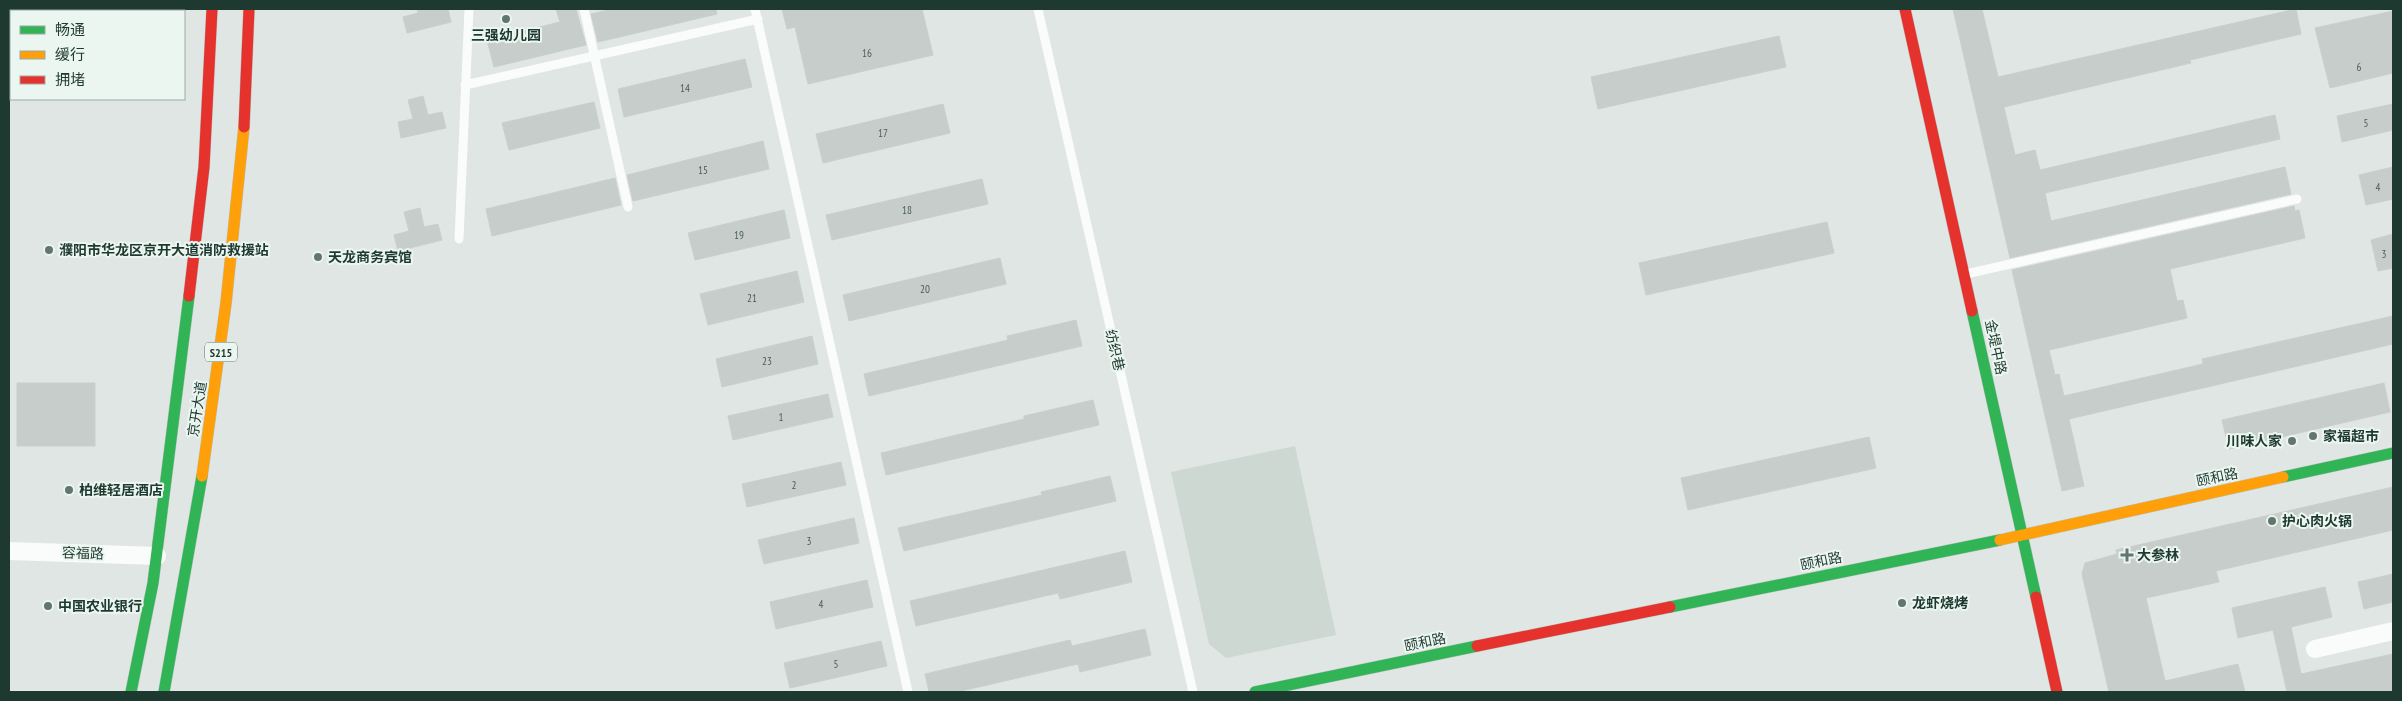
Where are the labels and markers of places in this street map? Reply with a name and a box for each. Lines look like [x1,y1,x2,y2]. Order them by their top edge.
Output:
marker: 三强幼儿园 [500,13,512,25]
place label: 三强幼儿园 [471,26,541,44]
place label: 濮阳市华龙区京开大道消防救援站 [59,241,269,259]
marker: 濮阳市华龙区京开大道消防救援站 [43,244,55,256]
place label: 天龙商务宾馆 [328,248,412,266]
marker: 天龙商务宾馆 [312,251,324,263]
place label: 家福超市 [2323,427,2379,445]
marker: 家福超市 [2307,430,2319,442]
place label: 川味人家 [2226,432,2282,450]
marker: 川味人家 [2286,435,2298,447]
place label: 柏维轻居酒店 [79,481,163,499]
marker: 柏维轻居酒店 [63,484,75,496]
place label: 护心肉火锅 [2282,512,2352,530]
marker: 护心肉火锅 [2266,515,2278,527]
place label: 大参林 [2137,546,2179,564]
marker: 大参林 [2121,549,2133,561]
place label: 龙虾烧烤 [1912,594,1968,612]
place label: 中国农业银行 [58,597,142,615]
marker: 龙虾烧烤 [1896,597,1908,609]
marker: 中国农业银行 [42,600,54,612]

